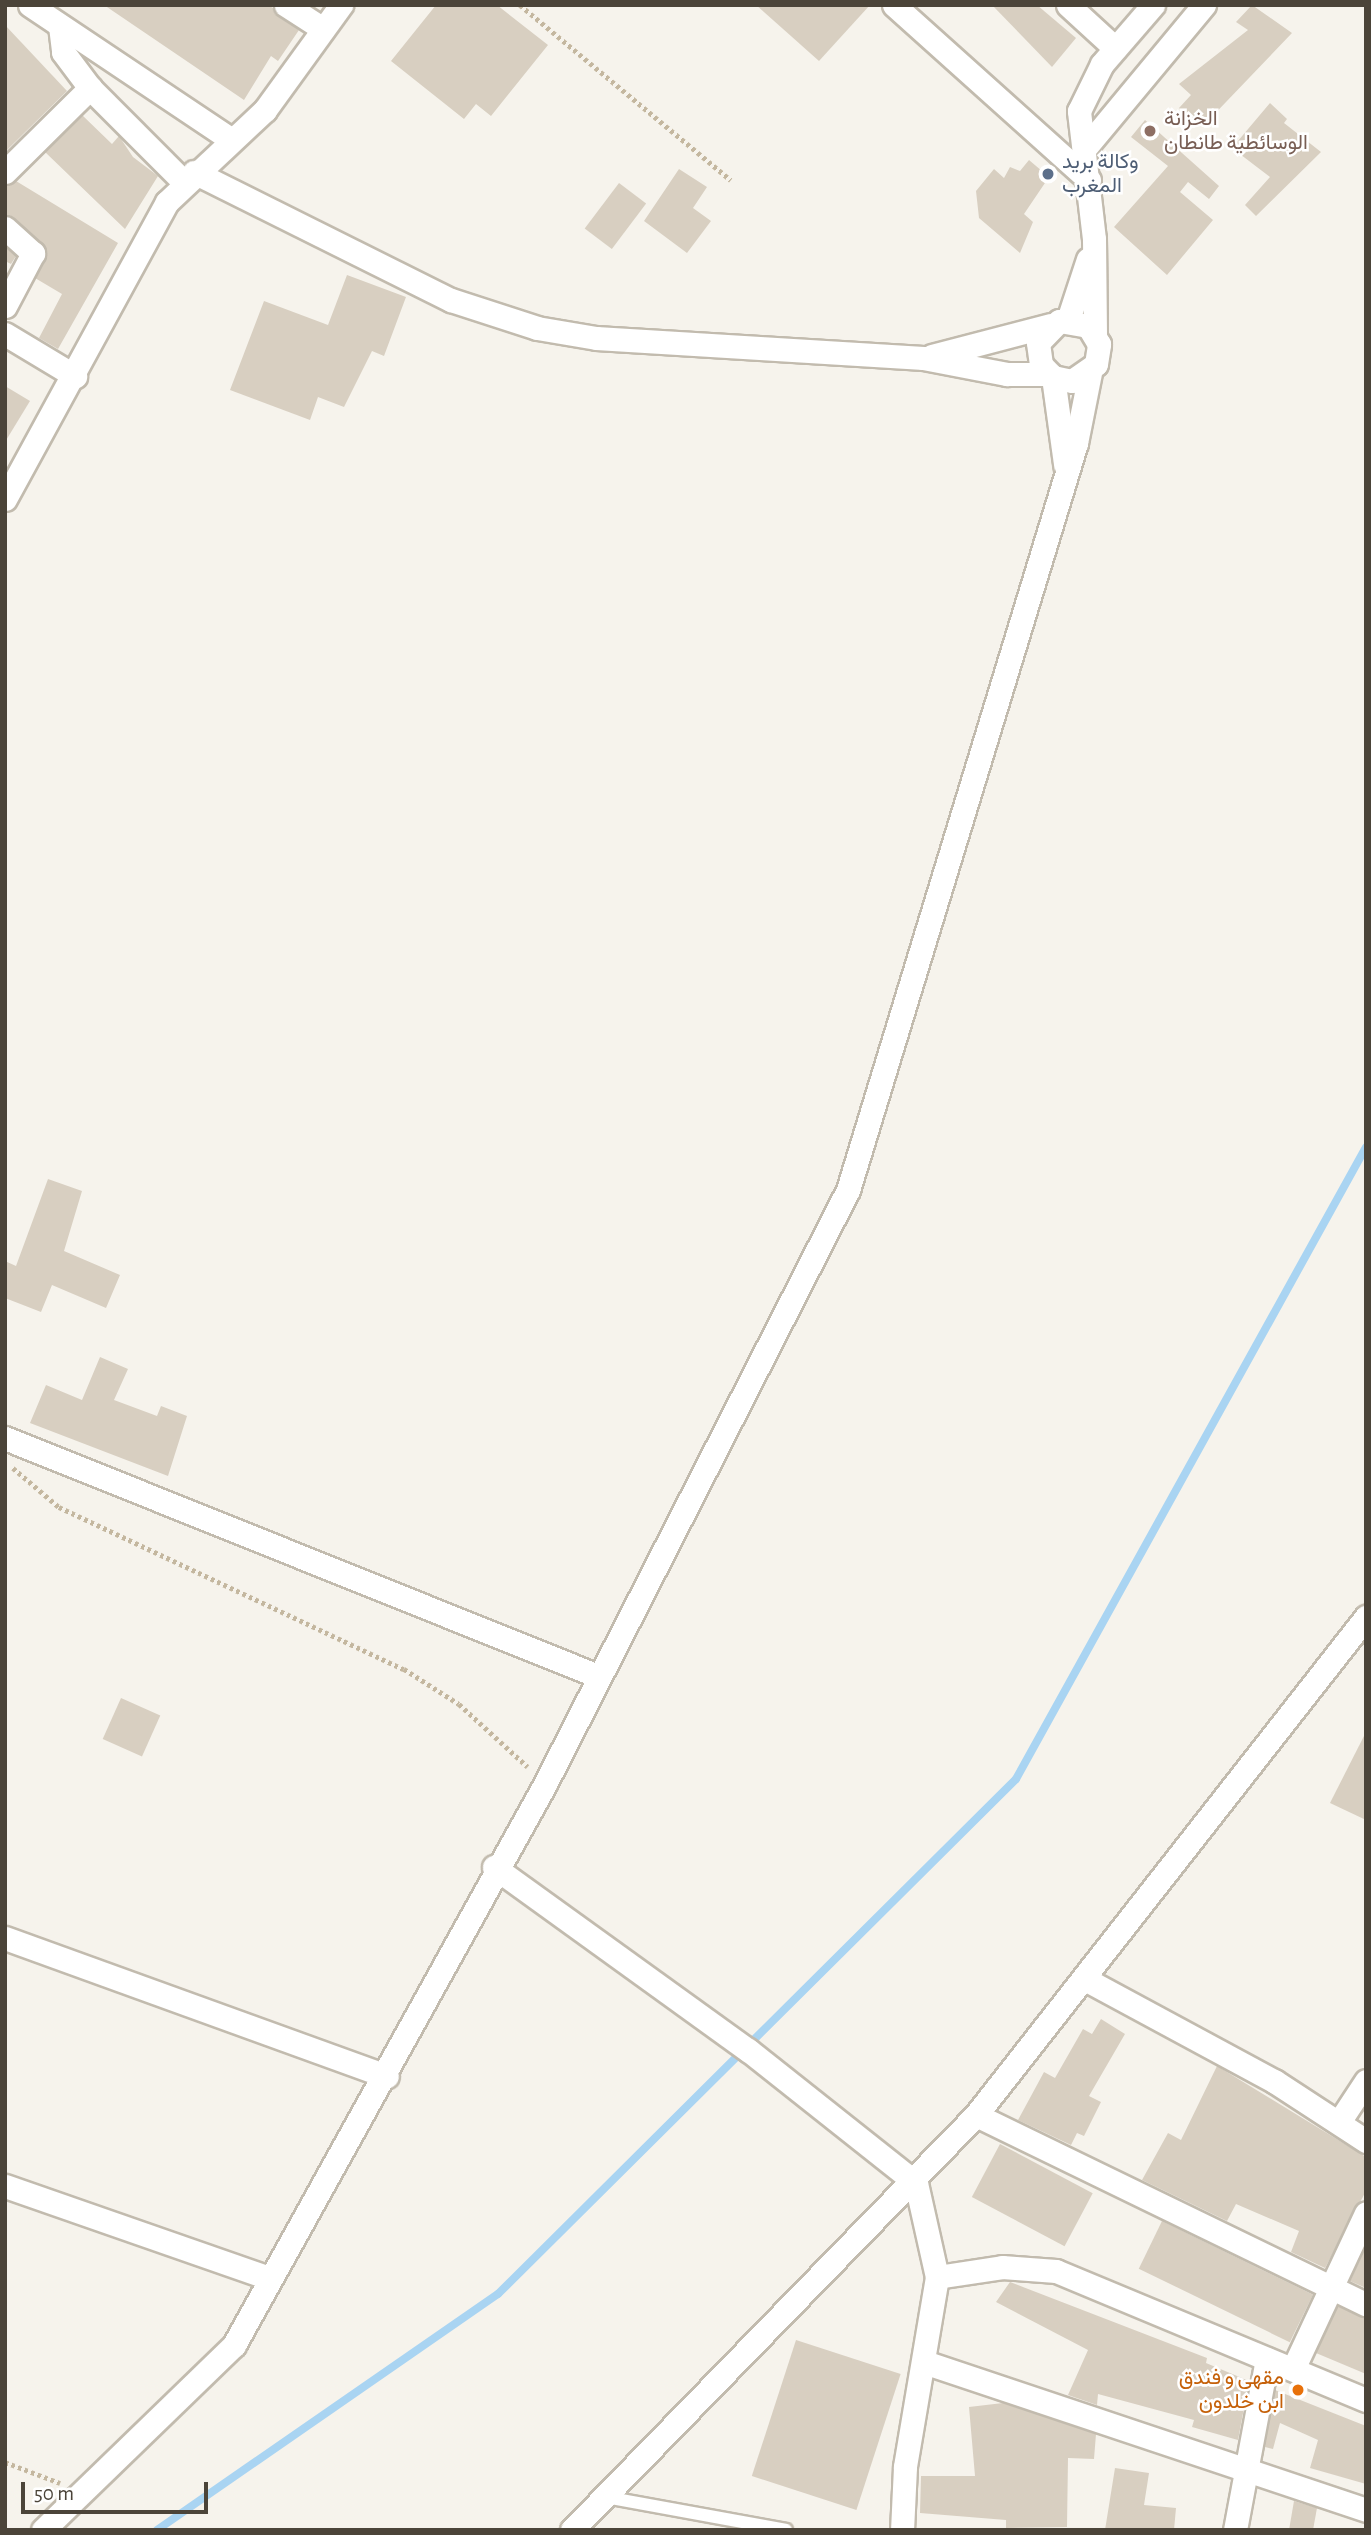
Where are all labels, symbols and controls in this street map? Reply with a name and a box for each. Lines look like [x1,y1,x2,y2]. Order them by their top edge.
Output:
place label: الخزانة الوسائطية طانطان [1164,106,1308,156]
marker: الخزانة الوسائطية طانطان [1142,123,1158,139]
place label: وكالة بريد المغرب [1062,149,1139,199]
marker: وكالة بريد المغرب [1040,166,1056,182]
place label: مقهى و فندق ابن خلدون [1179,2365,1284,2415]
marker: مقهى و فندق ابن خلدون [1290,2382,1306,2398]
scale bar [24,2468,212,2512]
text: 50 m [34,2483,74,2504]

